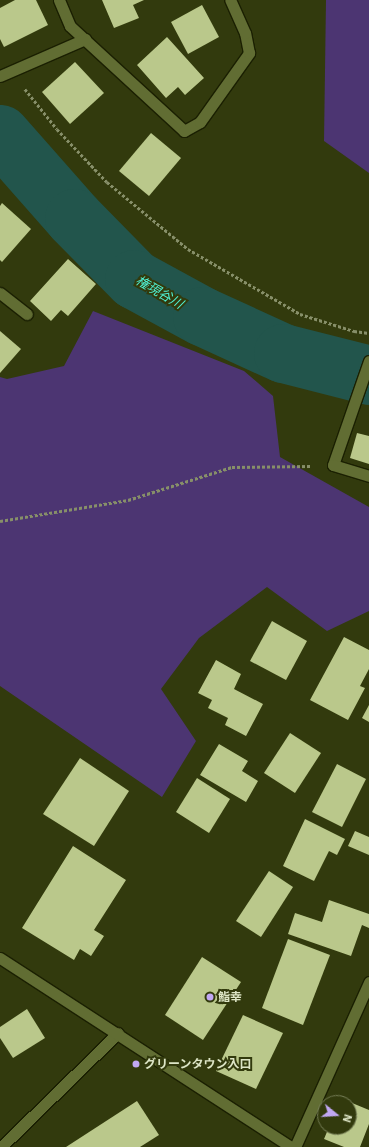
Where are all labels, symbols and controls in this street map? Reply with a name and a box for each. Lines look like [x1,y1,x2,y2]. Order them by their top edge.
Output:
water label: 権現谷川 [133,273,185,313]
place label: 鮨幸 [218,990,242,1004]
marker: 鮨幸 [205,992,215,1002]
place label: グリーンタウン入口 [144,1057,252,1071]
marker: グリーンタウン入口 [131,1059,141,1069]
north arrow [317,1095,357,1135]
text: N [340,1112,355,1124]

